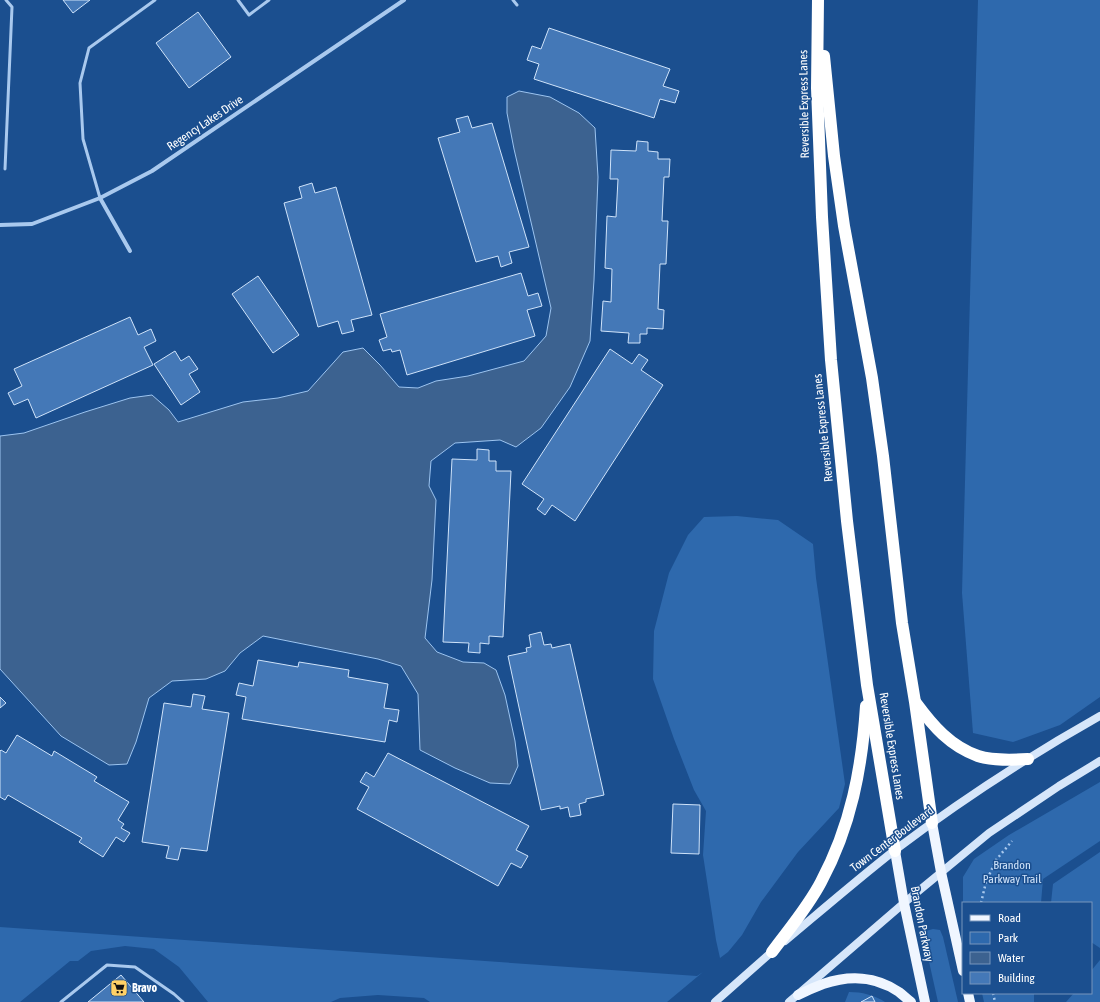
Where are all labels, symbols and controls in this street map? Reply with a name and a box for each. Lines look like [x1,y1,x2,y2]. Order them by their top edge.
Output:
street label: Reversible Express Lanes [796,50,812,158]
street label: Regency Lakes Drive [164,92,246,154]
street label: Reversible Express Lanes [810,373,836,483]
street label: Reversible Express Lanes [877,691,907,801]
street label: Town Center Boulevard [848,803,936,875]
park label: Brandon Parkway Trail [983,858,1042,886]
street label: Brandon Parkway [908,885,936,963]
legend [962,902,1092,994]
text: Road [998,911,1021,925]
text: Park [998,931,1019,945]
text: Water [998,951,1025,965]
text: Building [998,971,1036,985]
supermarket icon: Bravo [109,978,129,998]
place label: Bravo [132,981,157,995]

